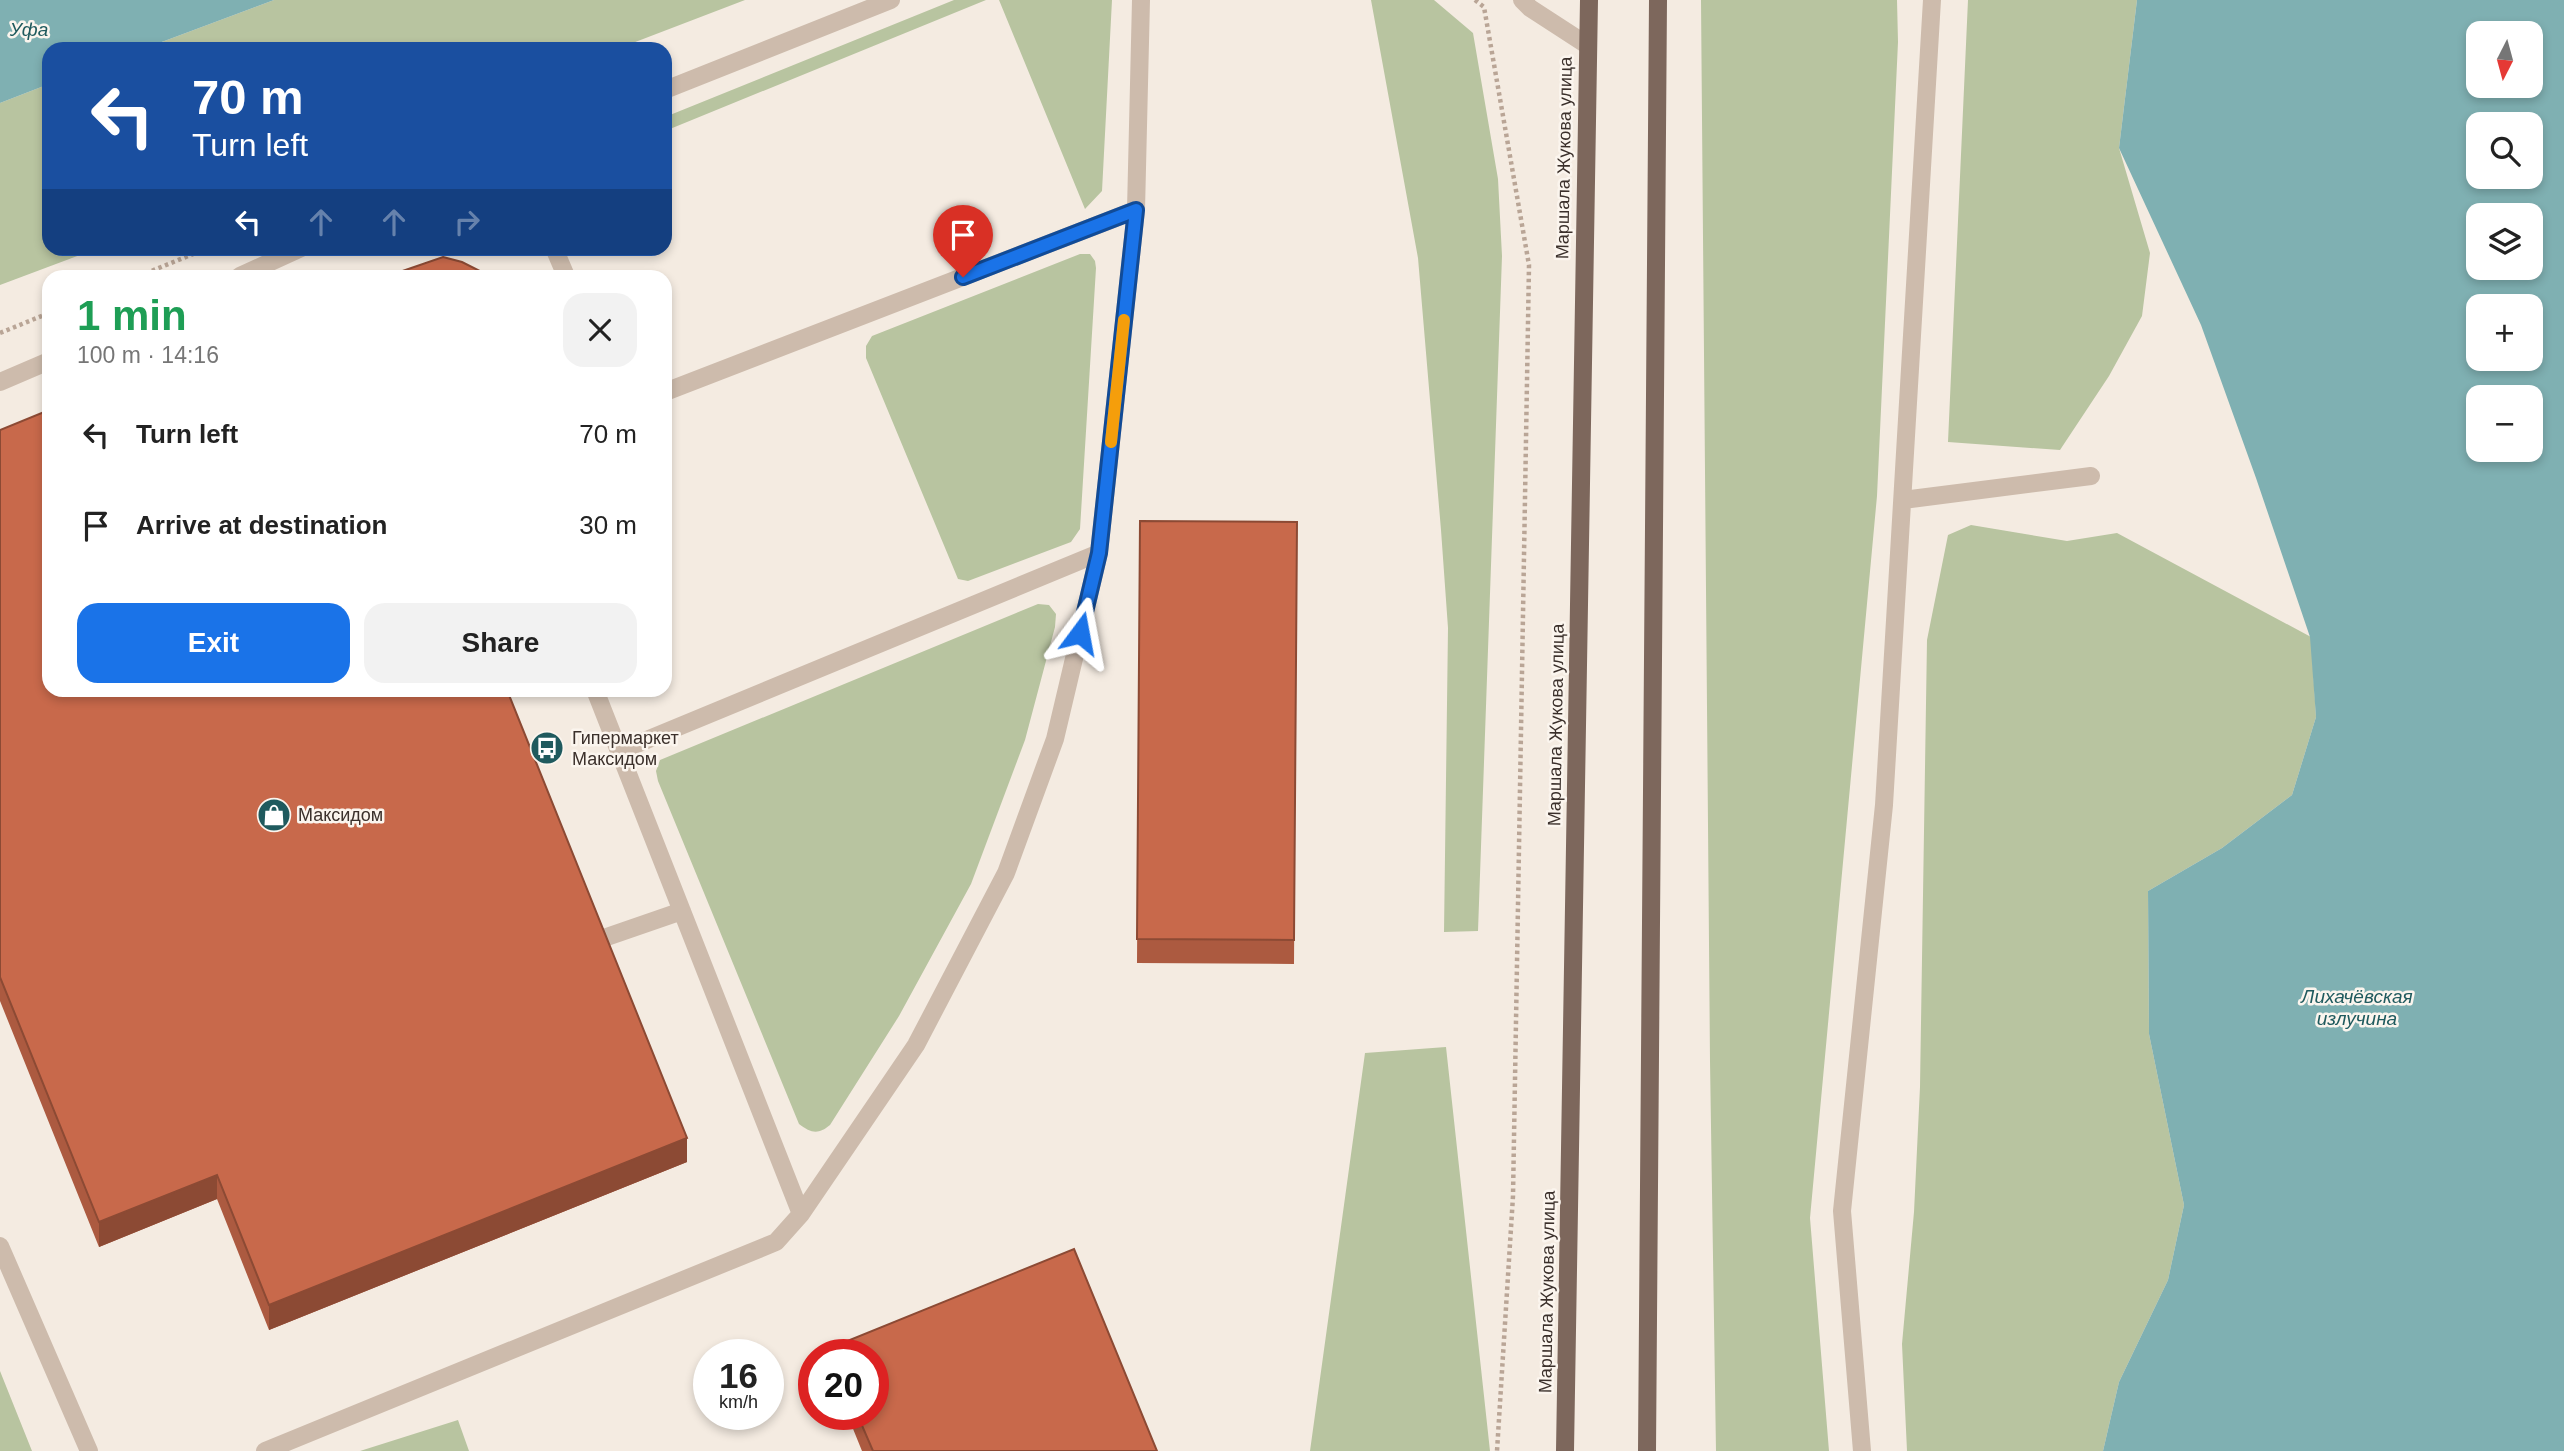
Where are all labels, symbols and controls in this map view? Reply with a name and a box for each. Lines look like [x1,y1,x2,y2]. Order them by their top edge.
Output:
water label: Уфа [9,19,48,40]
north arrow [2466,21,2543,98]
map controls [2466,21,2543,462]
street label: Маршала Жукова улица [1552,56,1576,259]
icon: left [77,70,168,161]
text: 70 m [192,70,304,124]
button: search [2466,112,2543,189]
text: Turn left [192,127,308,163]
icon: left [229,203,267,241]
icon: ahead [302,203,340,241]
icon: ahead [375,203,413,241]
icon: right [448,203,486,241]
button: layers [2466,203,2543,280]
pin [933,205,993,277]
icon: arrive [944,216,982,254]
text: 1 min [77,292,187,339]
button: close [563,293,637,367]
button: + [2466,294,2543,371]
text: 100 m · 14:16 [77,342,219,368]
button: − [2466,385,2543,462]
icon: left [77,416,115,454]
text: Turn left [136,419,238,449]
text: 70 m [579,419,637,449]
icon: arrive [77,507,115,545]
text: Arrive at destination [136,510,387,540]
text: 30 m [579,510,637,540]
position arrow [1043,596,1117,670]
button: Exit [77,603,350,683]
button: Share [364,603,637,683]
street label: Маршала Жукова улица [1544,623,1568,826]
place label: Гипермаркет Максидом [572,728,679,769]
bus stop icon: Гипермаркет Максидом [528,729,566,767]
shop icon: Максидом [255,796,293,834]
place label: Максидом [298,805,383,825]
water label: Лихачёвская излучина [2299,986,2413,1029]
street label: Маршала Жукова улица [1535,1190,1559,1393]
speed limit sign: 20 [798,1339,889,1430]
text: 16 [719,1356,758,1395]
text: km/h [719,1392,758,1412]

